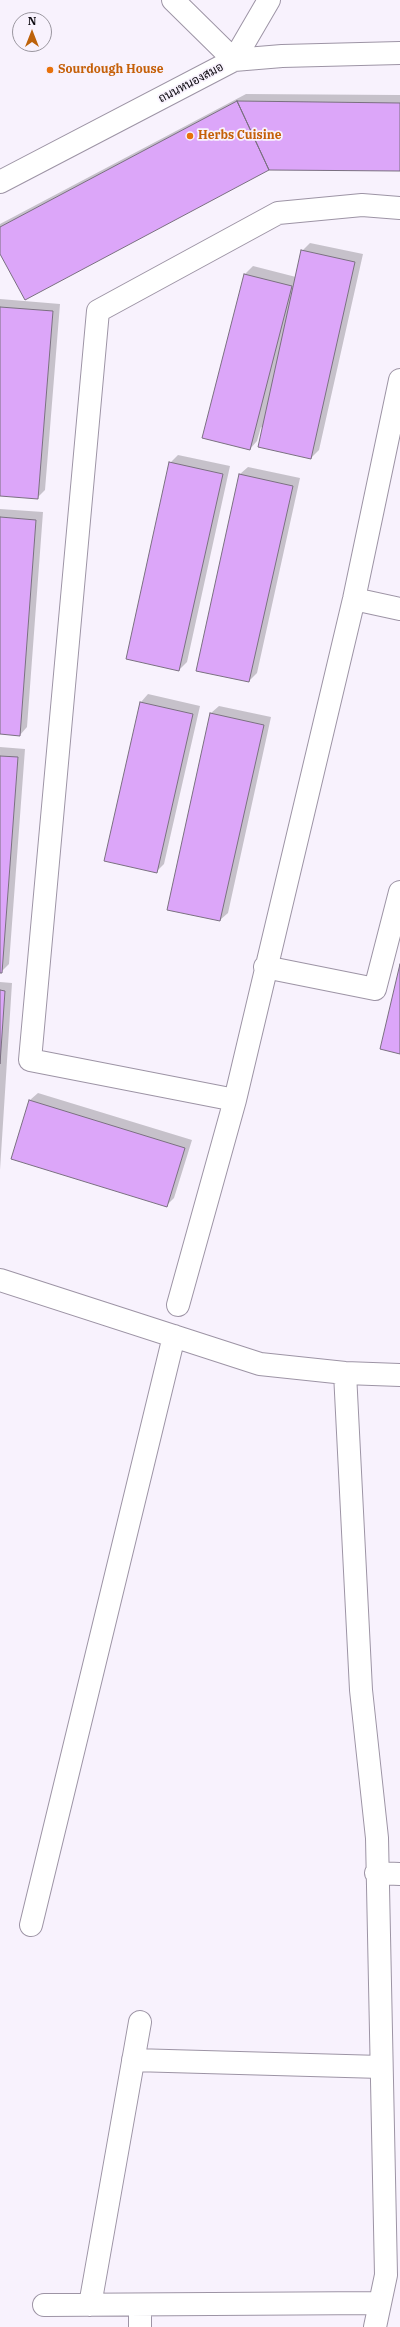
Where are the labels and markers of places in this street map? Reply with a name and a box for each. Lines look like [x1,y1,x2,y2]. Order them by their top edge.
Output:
place label: Sourdough House [58,63,163,77]
marker: Sourdough House [45,65,55,75]
place label: Herbs Cuisine [198,129,281,143]
marker: Herbs Cuisine [185,131,195,141]

